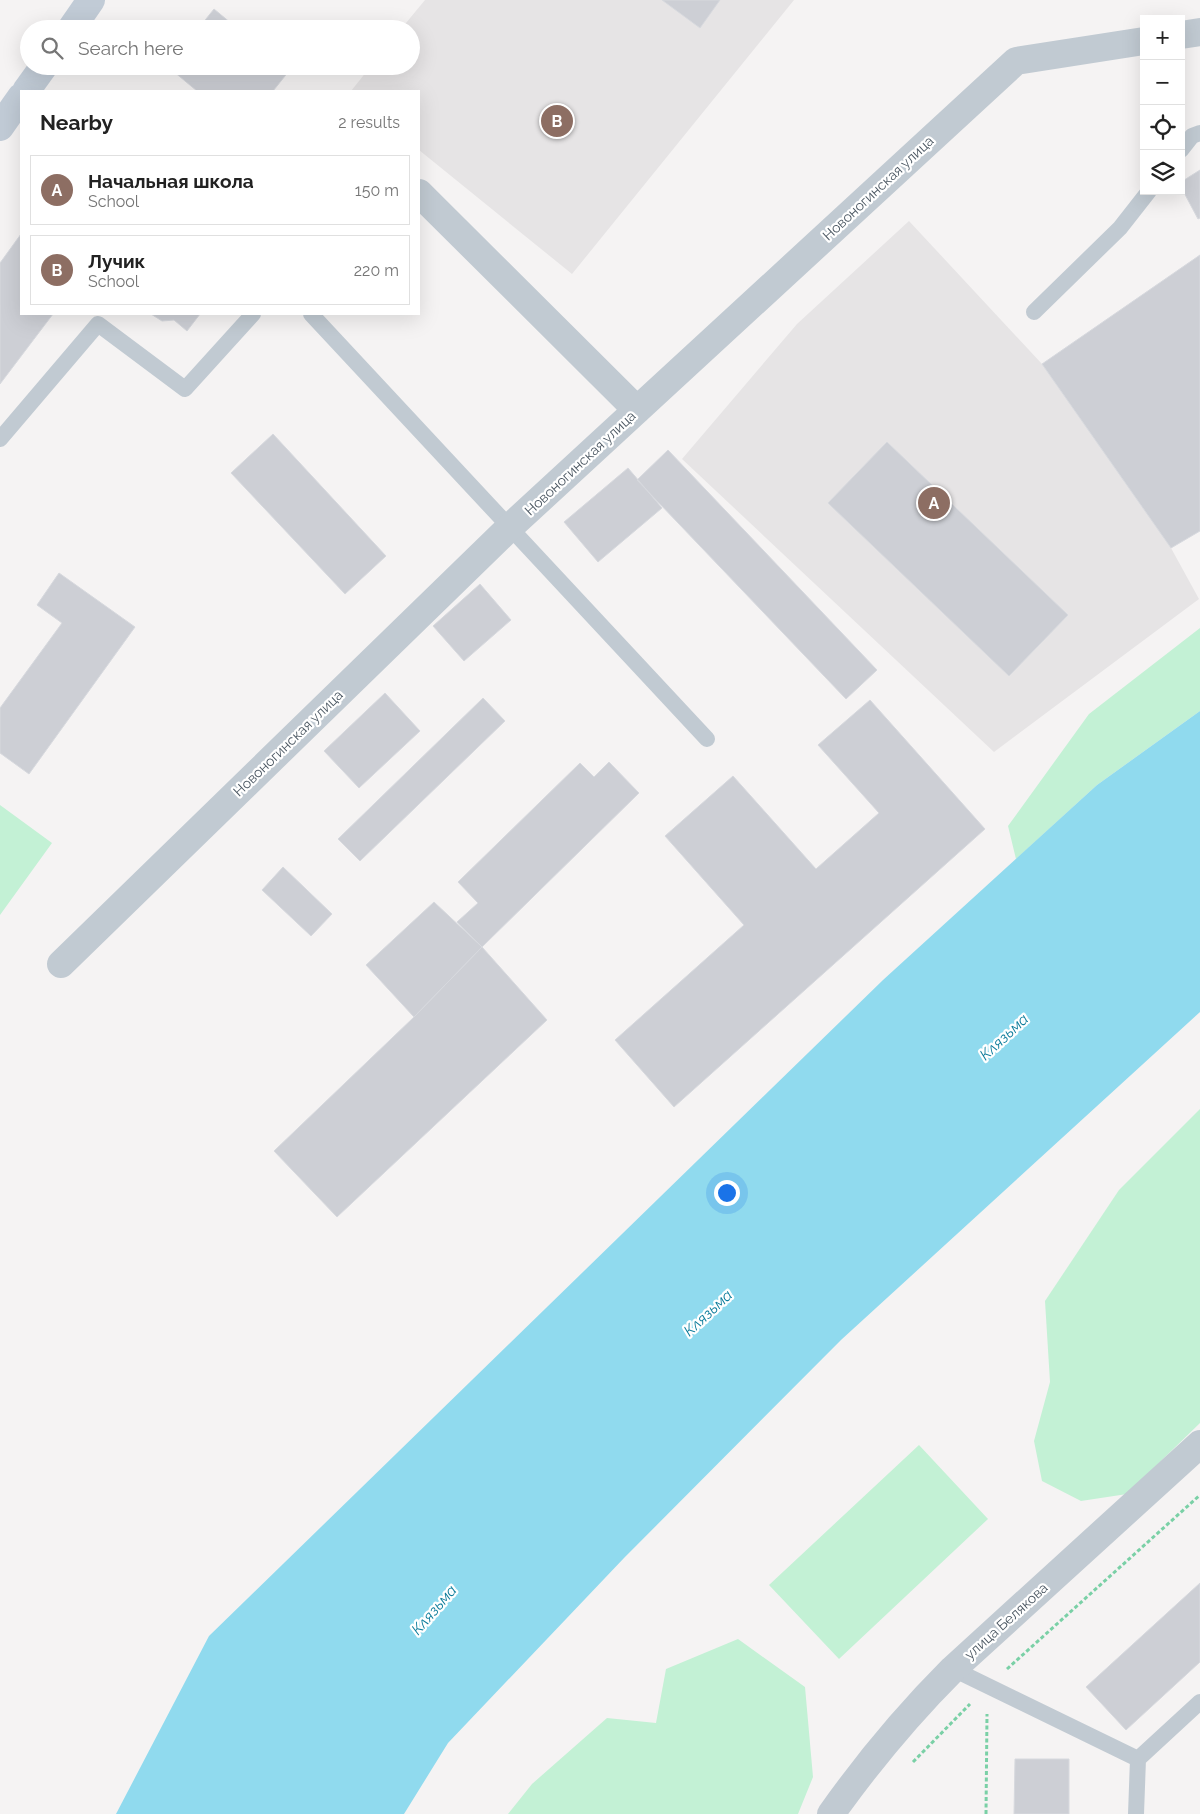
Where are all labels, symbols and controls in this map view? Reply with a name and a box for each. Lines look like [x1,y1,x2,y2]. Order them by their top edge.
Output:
map controls [1140,15,1185,195]
button: + [1140,15,1185,60]
search box [20,20,420,75]
icon: search [38,34,66,62]
text: Search here [78,37,184,59]
button: − [1140,60,1185,105]
pin: B [541,102,573,140]
button: locate [1140,105,1185,150]
text: Nearby [40,110,113,135]
text: 2 results [338,113,400,132]
street label: Новоногинская улица [819,132,937,244]
button: layers [1140,150,1185,195]
text: Начальная школа [88,170,254,192]
text: A [52,181,62,200]
text: 150 m [355,181,399,200]
text: School [88,192,139,211]
text: Лучик [88,250,145,272]
text: B [52,261,62,280]
text: 220 m [354,261,399,280]
text: School [88,272,139,291]
street label: Новоногинская улица [521,407,639,519]
pin: A [918,484,950,522]
street label: Новоногинская улица [230,687,346,799]
water label: Клязьма [976,1010,1032,1064]
your location [714,1180,740,1206]
water label: Клязьма [680,1286,736,1340]
street label: улица Белякова [961,1580,1051,1662]
water label: Клязьма [408,1582,460,1638]

